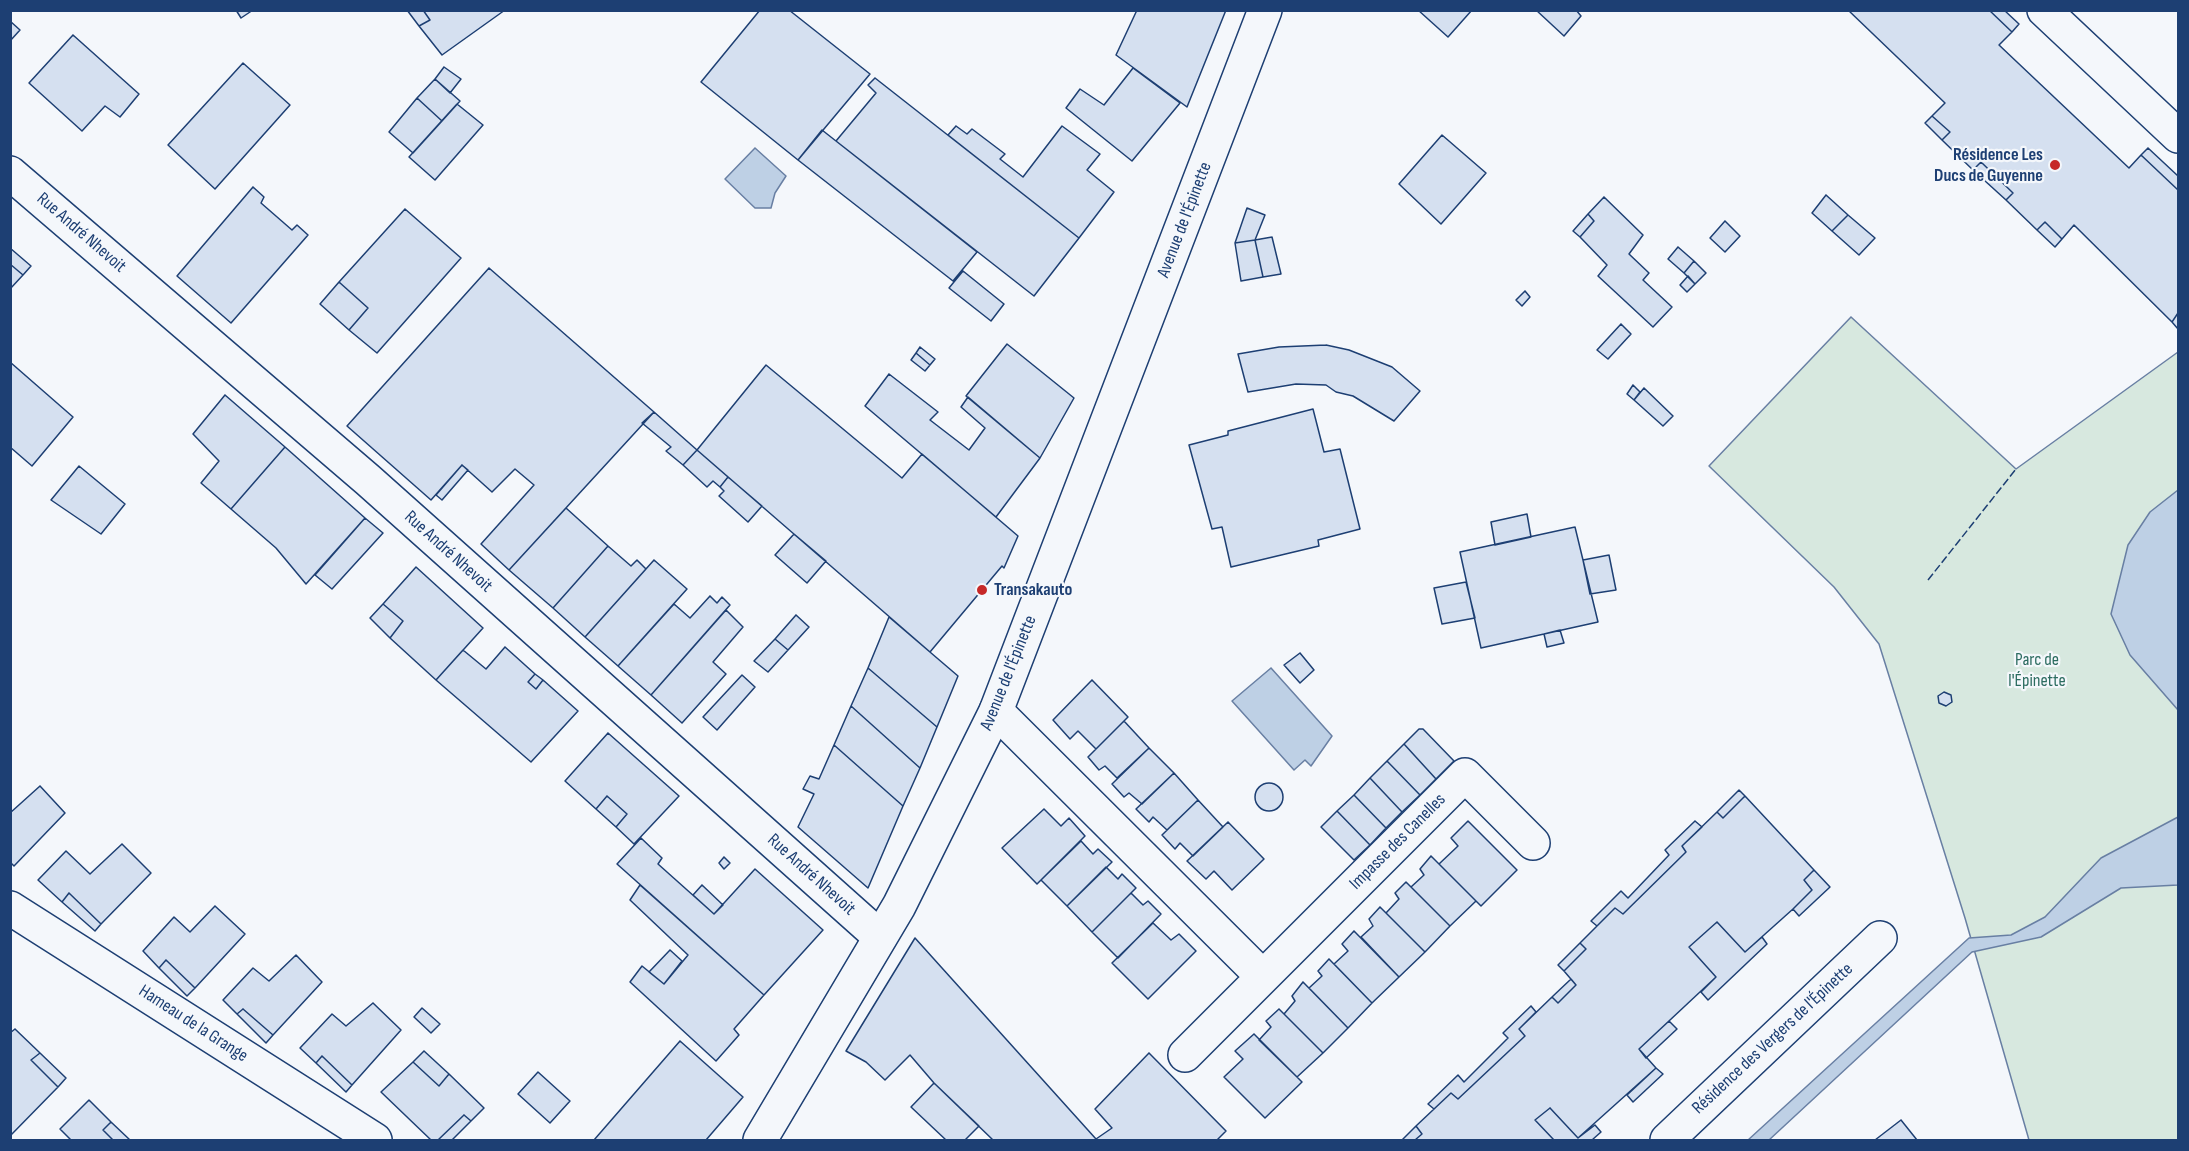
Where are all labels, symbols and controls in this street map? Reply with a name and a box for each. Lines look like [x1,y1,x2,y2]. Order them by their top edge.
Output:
place label: Résidence Les Ducs de Guyenne [1934,144,2043,186]
marker: Résidence Les Ducs de Guyenne [2048,158,2062,172]
street label: Avenue de l'Épinette [1153,159,1217,281]
street label: Rue André Nhevoit [32,188,130,278]
street label: Rue André Nhevoit [399,507,497,597]
place label: Transakauto [994,579,1072,601]
marker: Transakauto [975,583,989,597]
street label: Avenue de l'Épinette [976,612,1042,734]
park label: Parc de l'Épinette [2008,649,2066,692]
street label: Impasse des Canelles [1345,789,1451,895]
street label: Rue André Nhevoit [762,830,860,920]
street label: Résidence des Vergers de l'Épinette [1688,959,1858,1119]
street label: Hameau de la Grange [134,981,252,1067]

